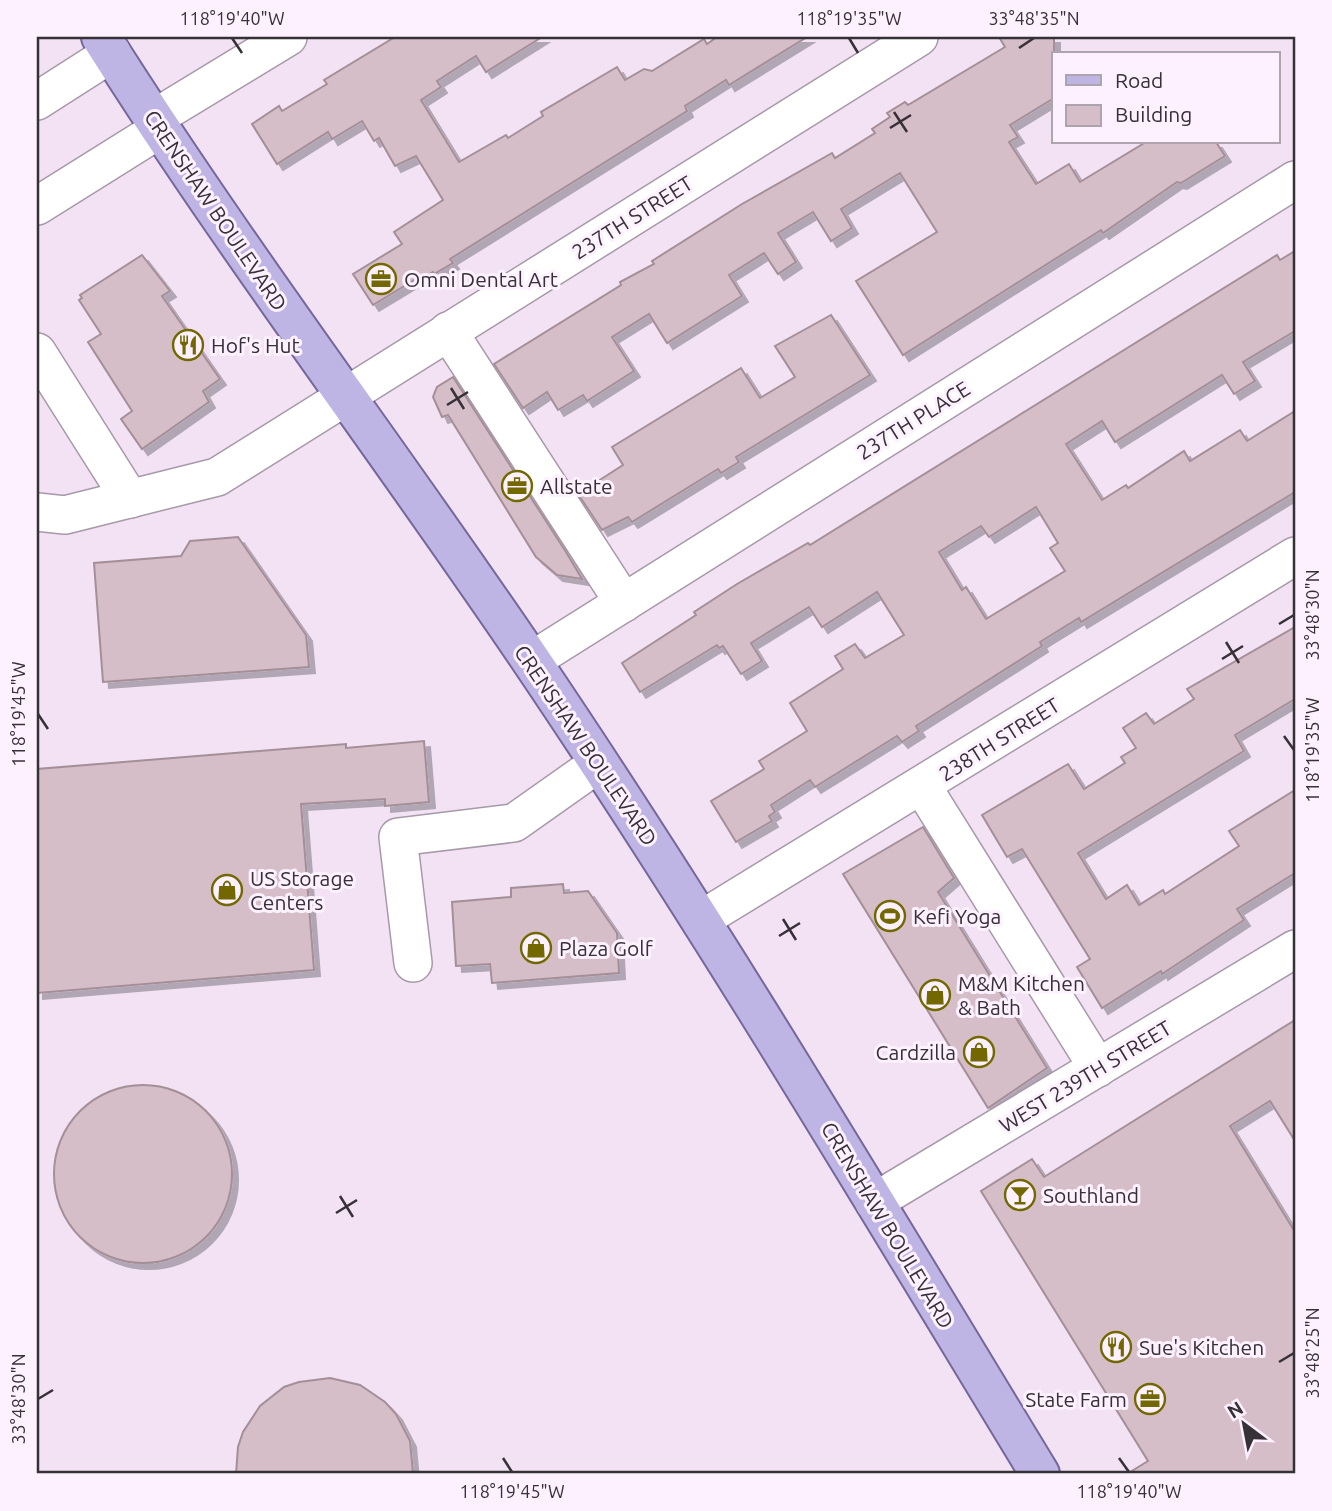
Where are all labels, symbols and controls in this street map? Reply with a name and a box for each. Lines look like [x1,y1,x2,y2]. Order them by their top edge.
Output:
text: 118°19'40"W [179,8,285,28]
text: 118°19'35"W [796,8,902,28]
text: 33°48'35"N [988,8,1080,28]
legend [1052,52,1280,144]
text: Road [1115,68,1163,92]
text: Building [1115,102,1192,126]
street label: CRENSHAW BOULEVARD [140,105,292,315]
street label: 237TH STREET [567,170,697,264]
office icon: Omni Dental Art [364,262,398,296]
place label: Omni Dental Art [404,267,558,291]
restaurant icon: Hof's Hut [171,328,205,362]
place label: Hof's Hut [211,333,300,357]
street label: 237TH PLACE [852,376,974,464]
office icon: Allstate [500,469,534,503]
place label: Allstate [540,474,613,498]
text: 33°48'30"N [1302,569,1322,661]
street label: CRENSHAW BOULEVARD [510,640,662,850]
text: 118°19'45"W [8,661,28,767]
street label: 238TH STREET [934,692,1064,786]
text: 118°19'35"W [1302,697,1322,803]
place label: US Storage Centers [250,866,354,914]
shop icon: US Storage Centers [210,873,244,907]
sports icon: Kefi Yoga [873,899,907,933]
place label: Kefi Yoga [913,904,1001,928]
shop icon: Plaza Golf [519,931,553,965]
place label: Plaza Golf [559,936,654,960]
place label: M&M Kitchen & Bath [958,971,1085,1019]
shop icon: M&M Kitchen & Bath [918,978,952,1012]
street label: WEST 239TH STREET [995,1015,1176,1137]
shop icon: Cardzilla [962,1035,996,1069]
place label: Cardzilla [875,1040,956,1064]
street label: CRENSHAW BOULEVARD [817,1118,959,1332]
bar icon: Southland [1003,1178,1037,1212]
place label: Southland [1043,1183,1139,1207]
text: 33°48'25"N [1302,1307,1322,1399]
restaurant icon: Sue's Kitchen [1099,1330,1133,1364]
place label: Sue's Kitchen [1139,1335,1264,1359]
text: 33°48'30"N [8,1353,28,1445]
office icon: State Farm [1133,1382,1167,1416]
place label: State Farm [1025,1387,1127,1411]
north arrow [1210,1388,1280,1458]
text: N [1223,1396,1247,1423]
text: 118°19'45"W [459,1481,565,1501]
text: 118°19'40"W [1076,1481,1182,1501]

